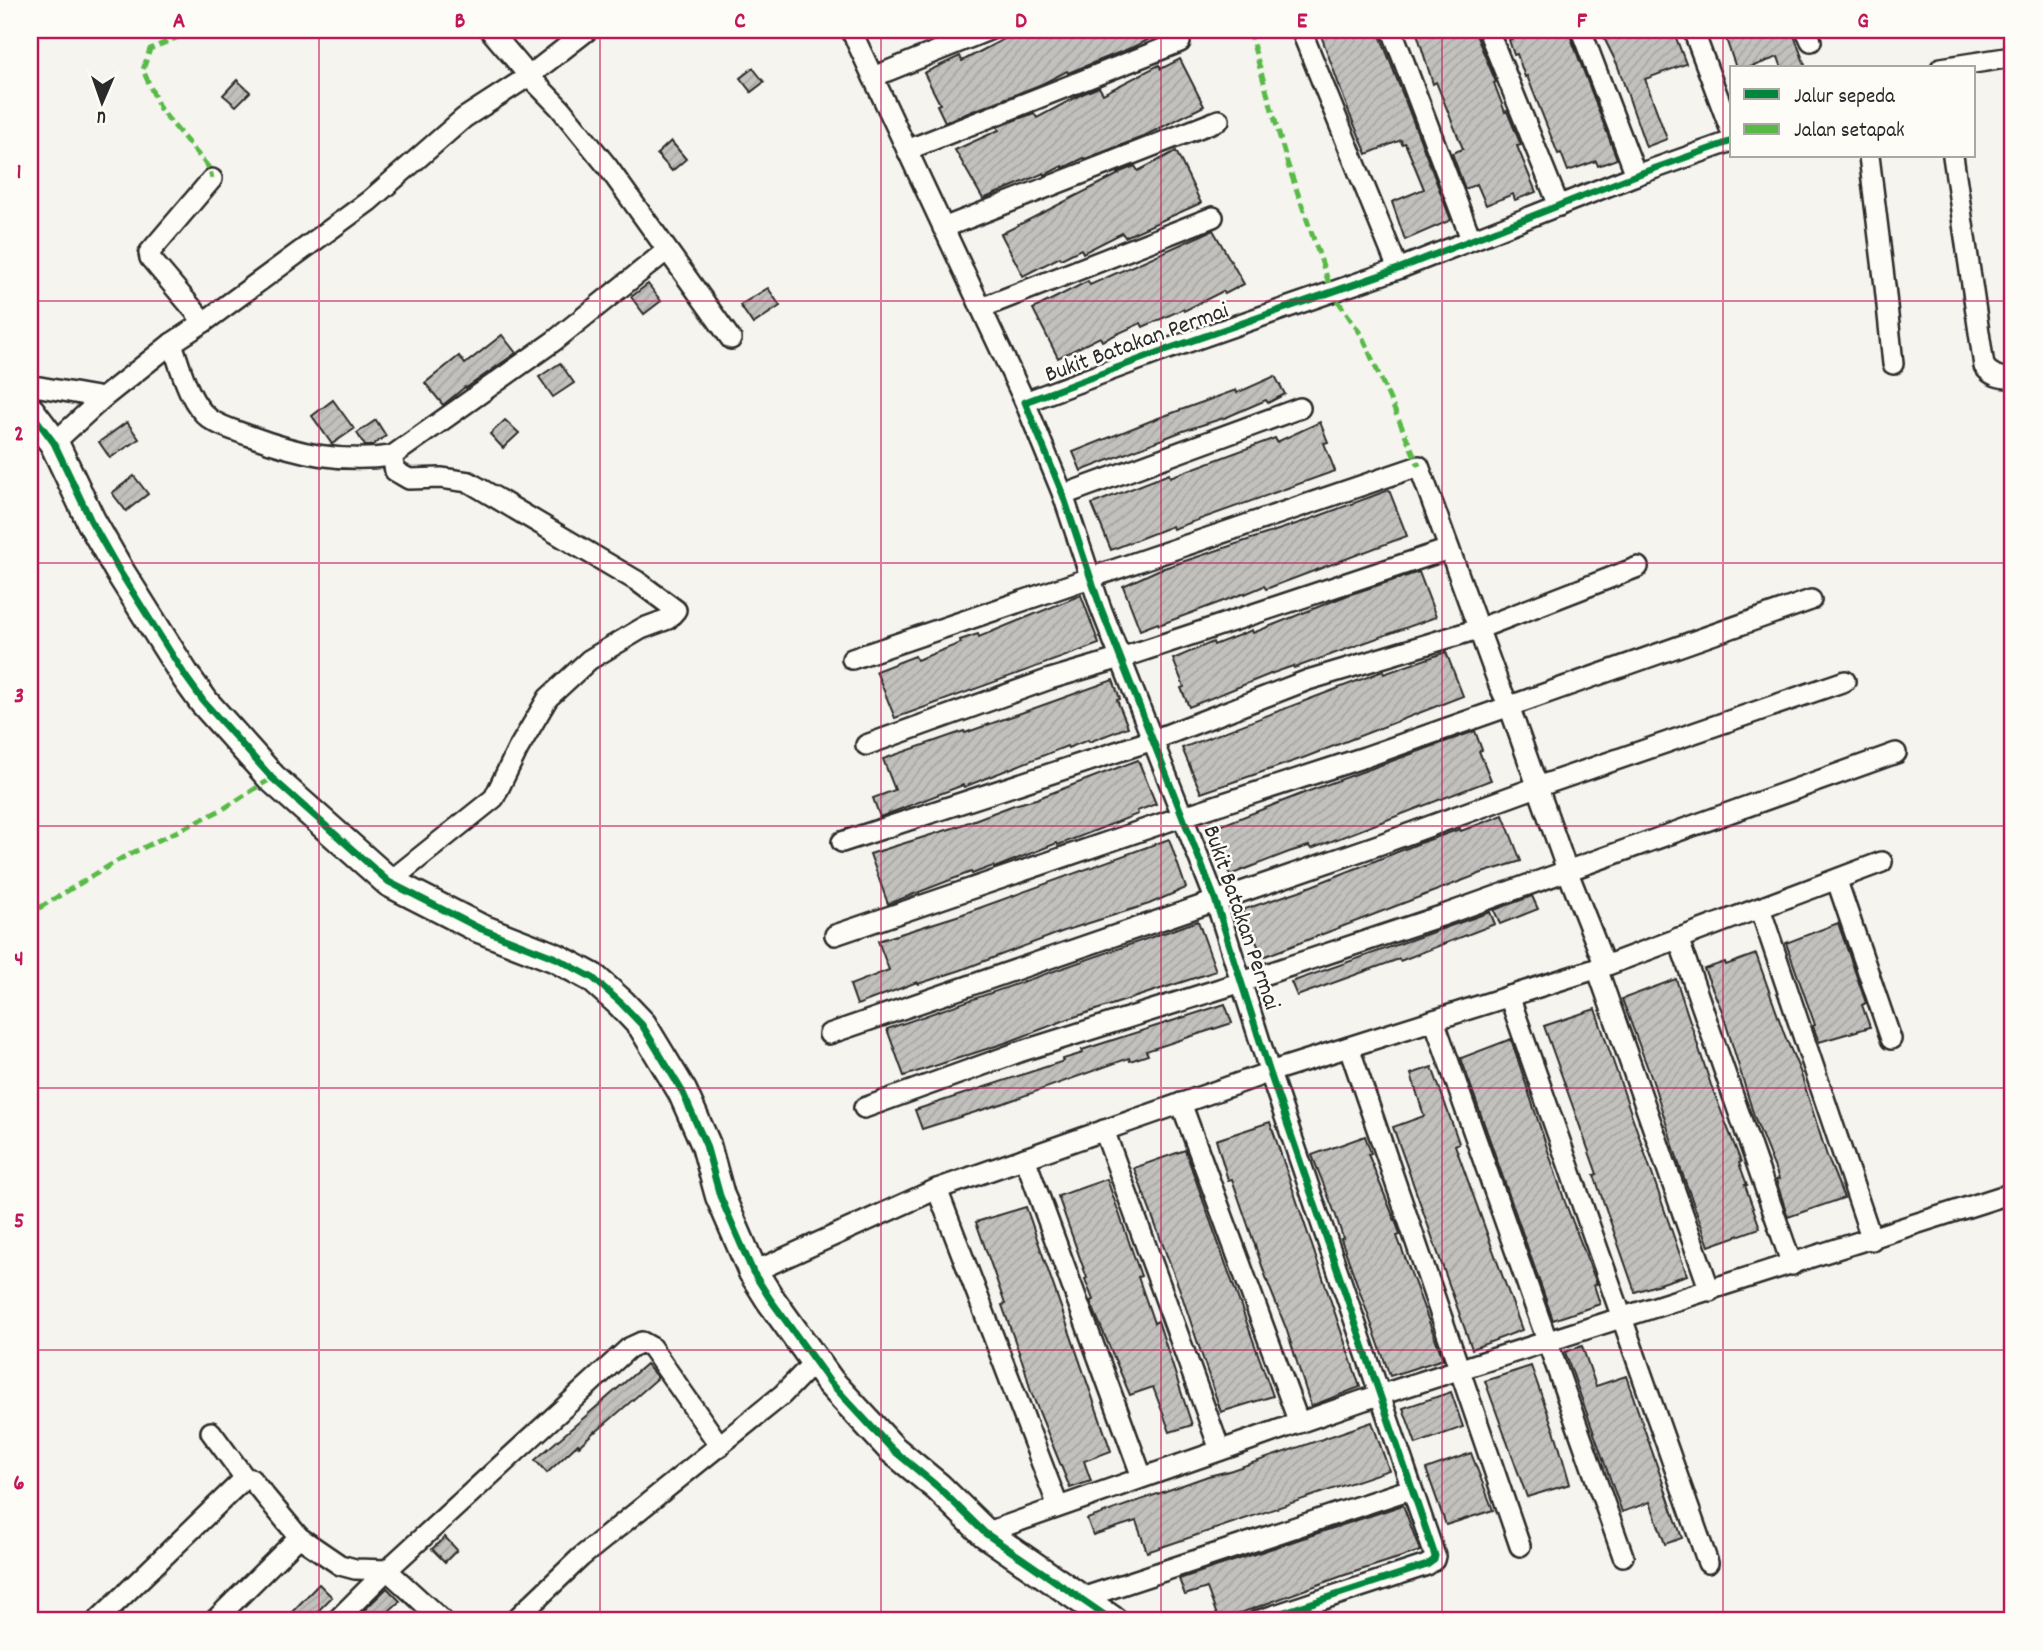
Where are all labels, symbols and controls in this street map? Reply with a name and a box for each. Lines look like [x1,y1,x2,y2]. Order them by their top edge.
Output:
text: A [173,6,185,39]
text: B [455,6,466,39]
text: C [734,6,746,39]
text: D [1015,6,1027,39]
text: E [1297,6,1308,39]
text: F [1577,6,1588,39]
text: G [1857,6,1869,39]
north arrow [66,66,136,136]
legend [1730,66,1976,158]
text: Jalur sepeda [1794,83,1896,113]
text: U [96,102,107,129]
text: Jalan setapak [1794,117,1905,147]
text: 1 [16,157,22,190]
street label: Bukit Batakan Permai [1040,295,1234,393]
text: 2 [14,419,24,452]
text: 3 [14,681,24,714]
street label: Bukit Batakan Permai [1193,821,1288,1015]
text: 4 [14,944,24,977]
text: 5 [14,1206,24,1239]
text: 6 [13,1468,25,1501]

